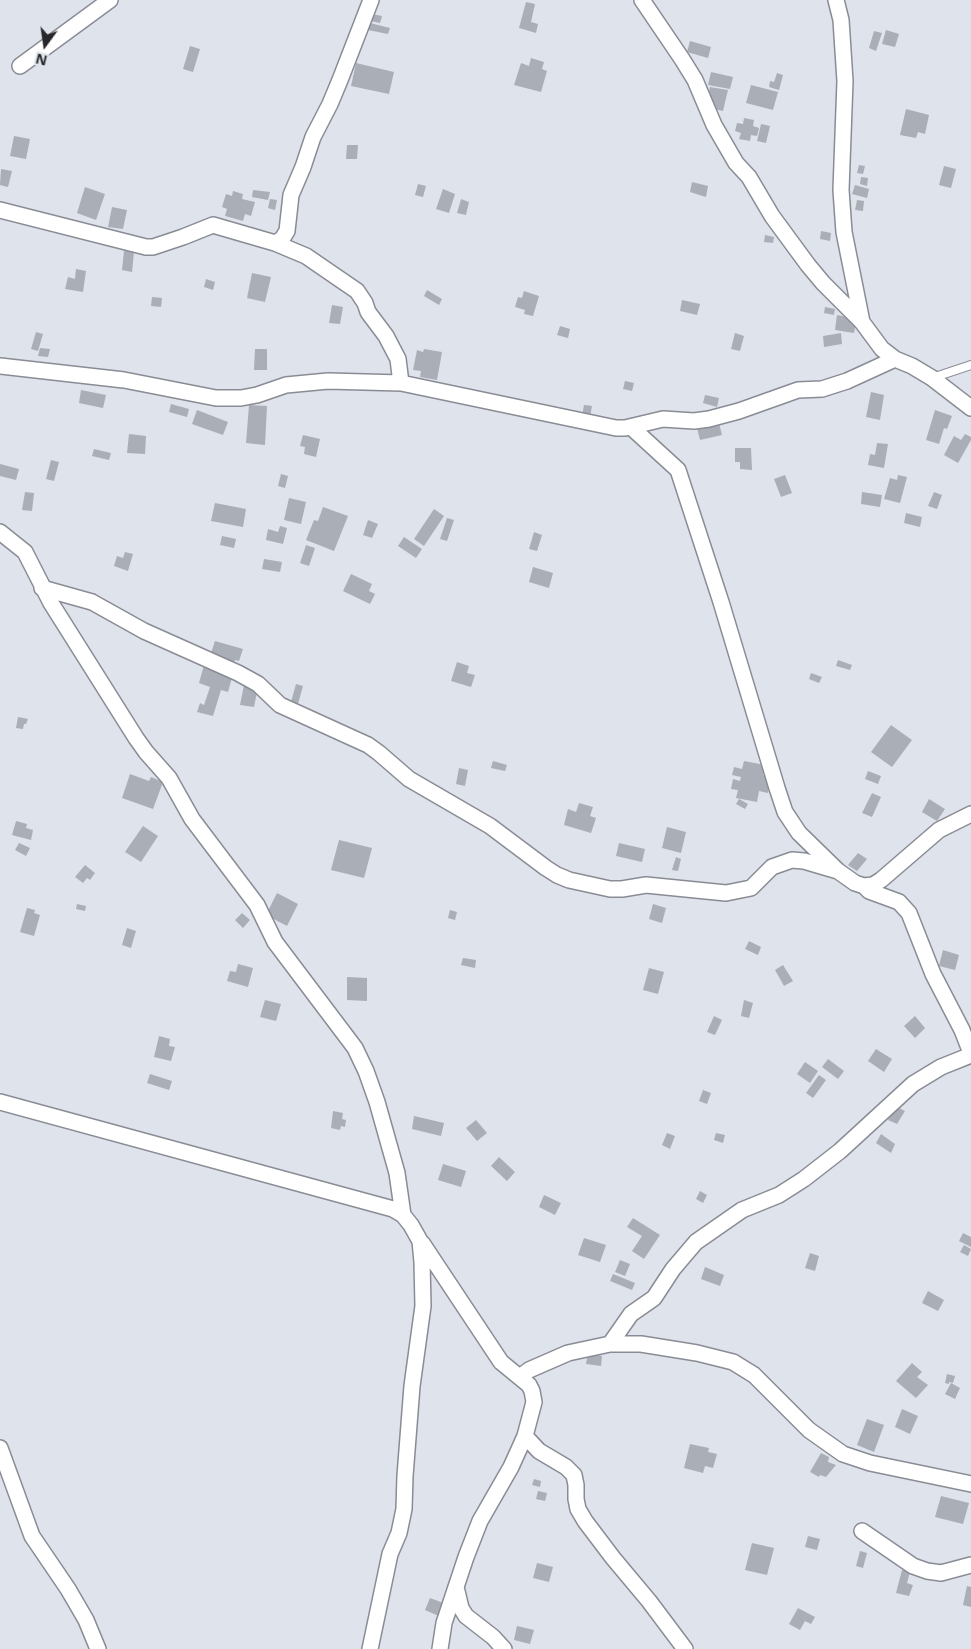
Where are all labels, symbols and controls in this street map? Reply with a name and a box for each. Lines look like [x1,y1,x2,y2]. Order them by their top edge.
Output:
north arrow [20,20,70,70]
text: N [33,49,49,71]

